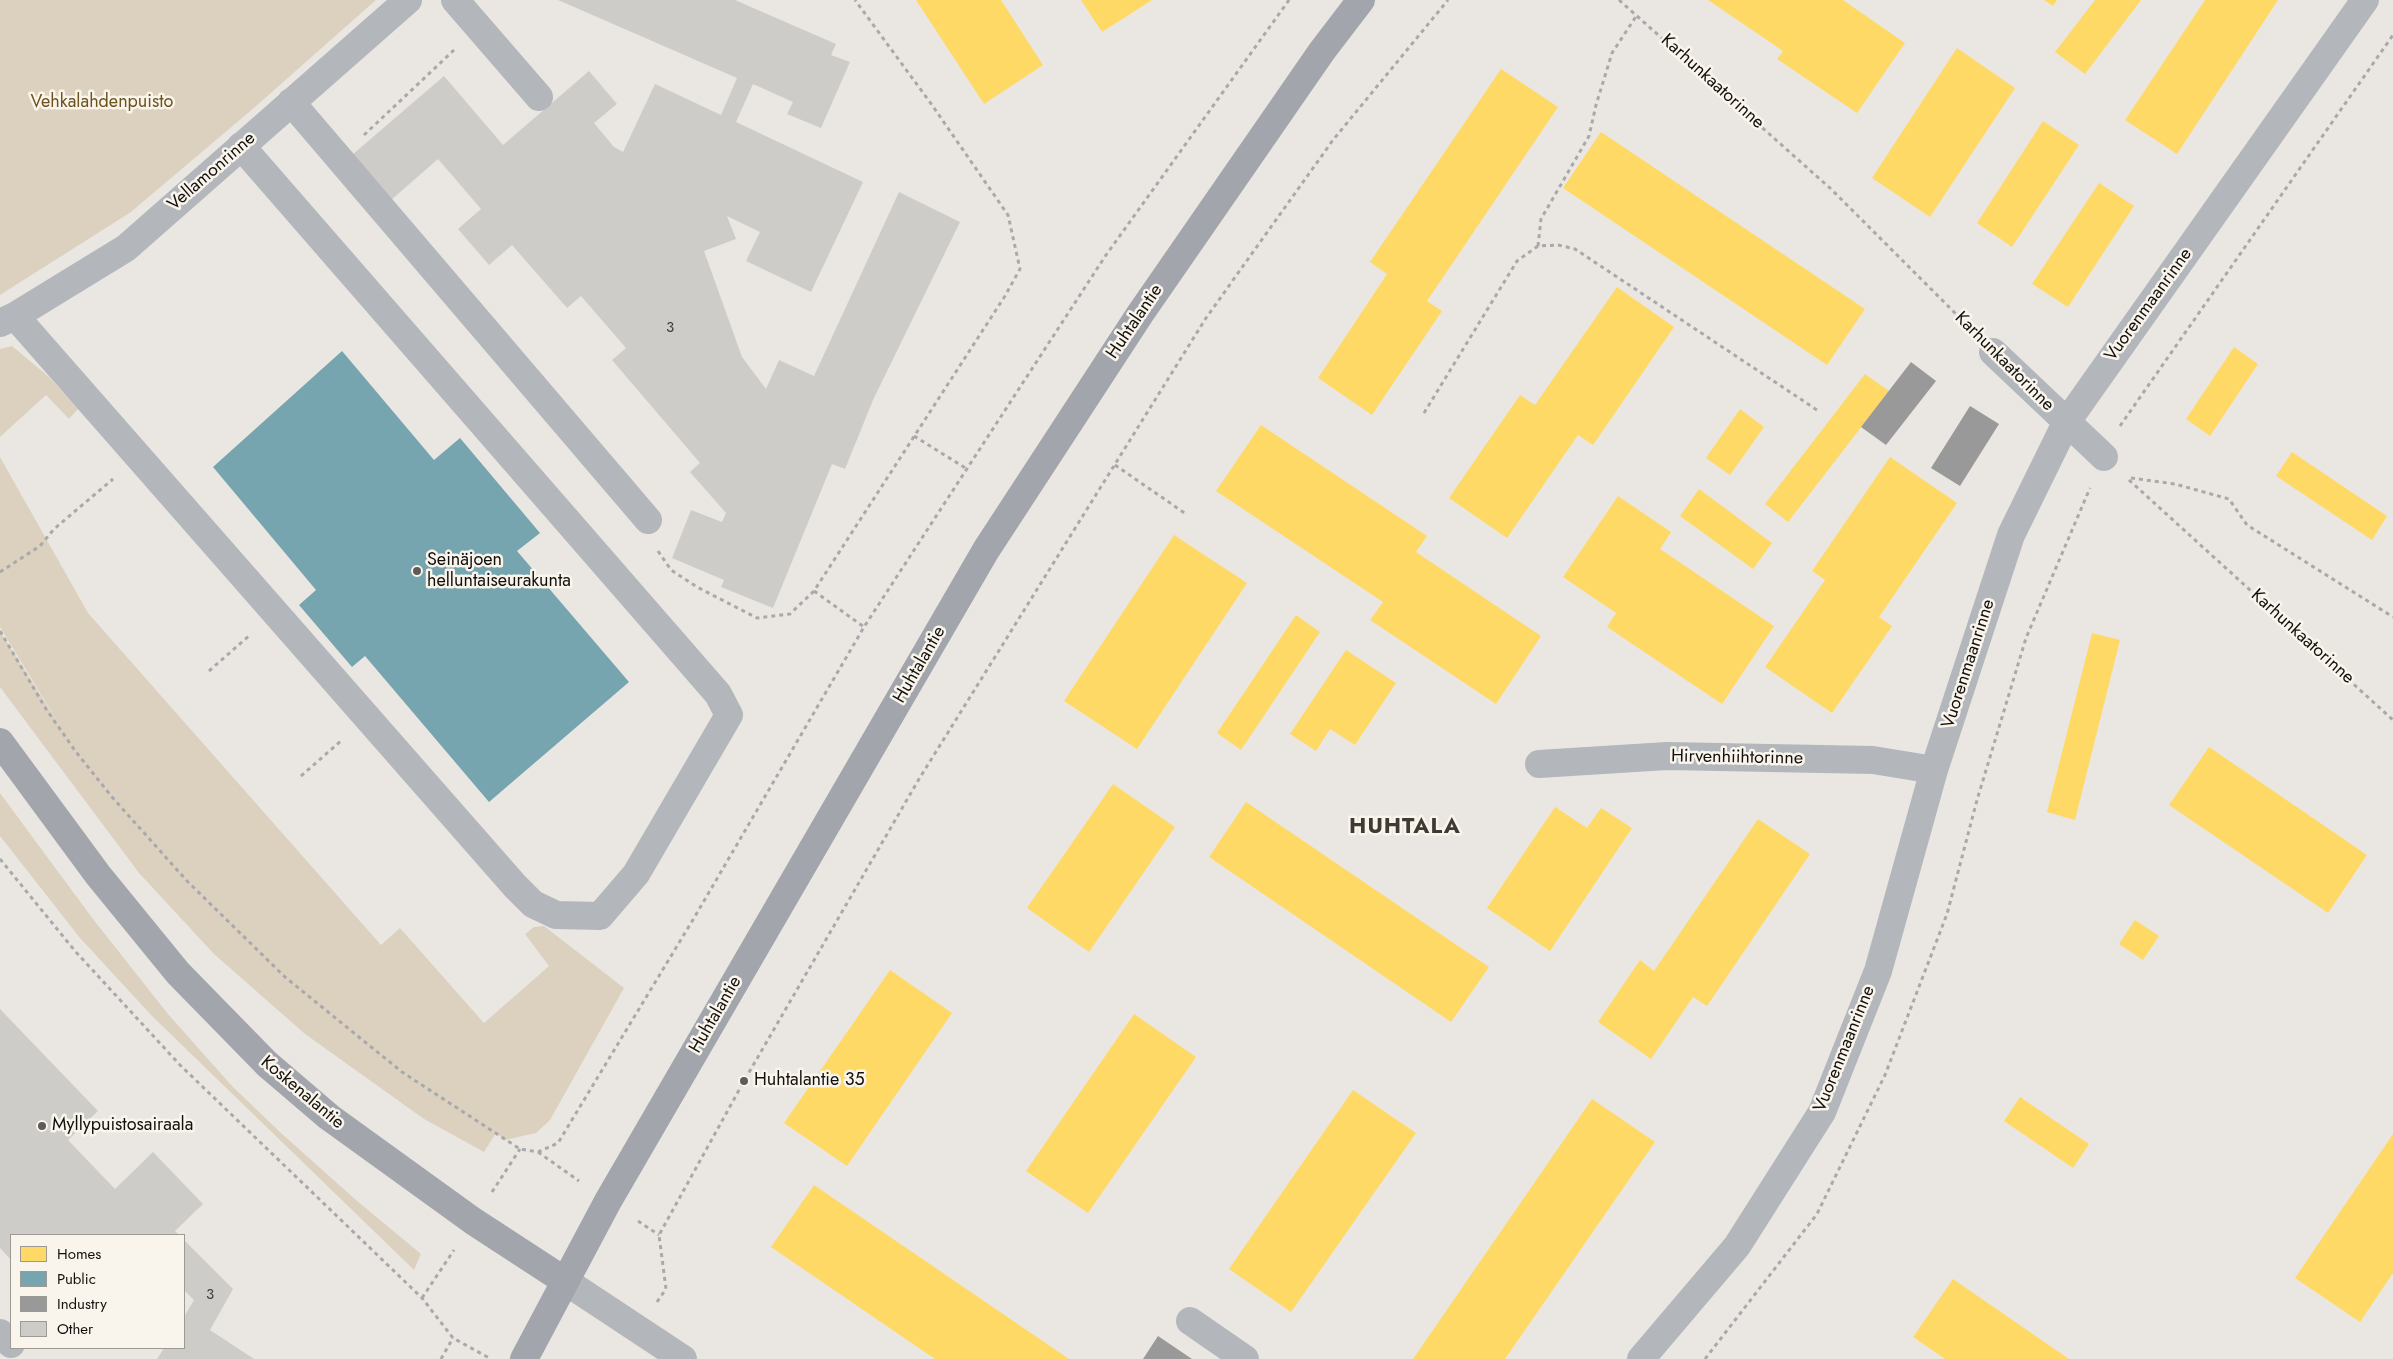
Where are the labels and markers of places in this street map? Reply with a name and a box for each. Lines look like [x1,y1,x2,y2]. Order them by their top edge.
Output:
place label: Seinäjoen helluntaiseurakunta [427,550,571,592]
marker: Seinäjoen helluntaiseurakunta [411,565,423,577]
place label: Huhtalantie 35 [754,1070,865,1092]
marker: Huhtalantie 35 [738,1075,750,1087]
place label: Myllypuistosairaala [52,1115,193,1137]
marker: Myllypuistosairaala [36,1120,48,1132]

